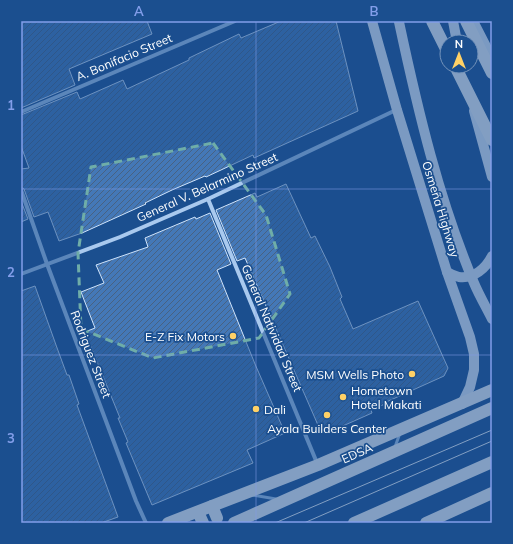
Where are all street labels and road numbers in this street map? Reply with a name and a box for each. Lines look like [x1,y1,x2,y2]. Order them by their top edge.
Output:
street label: A. Bonifacio Street [74,30,174,84]
street label: General V. Belarmino Street [134,149,280,225]
street label: Osmeña Highway [419,159,463,259]
street label: General Natividad Street [238,262,306,394]
street label: Rodriguez Street [67,308,115,400]
street label: EDSA [339,440,375,466]

